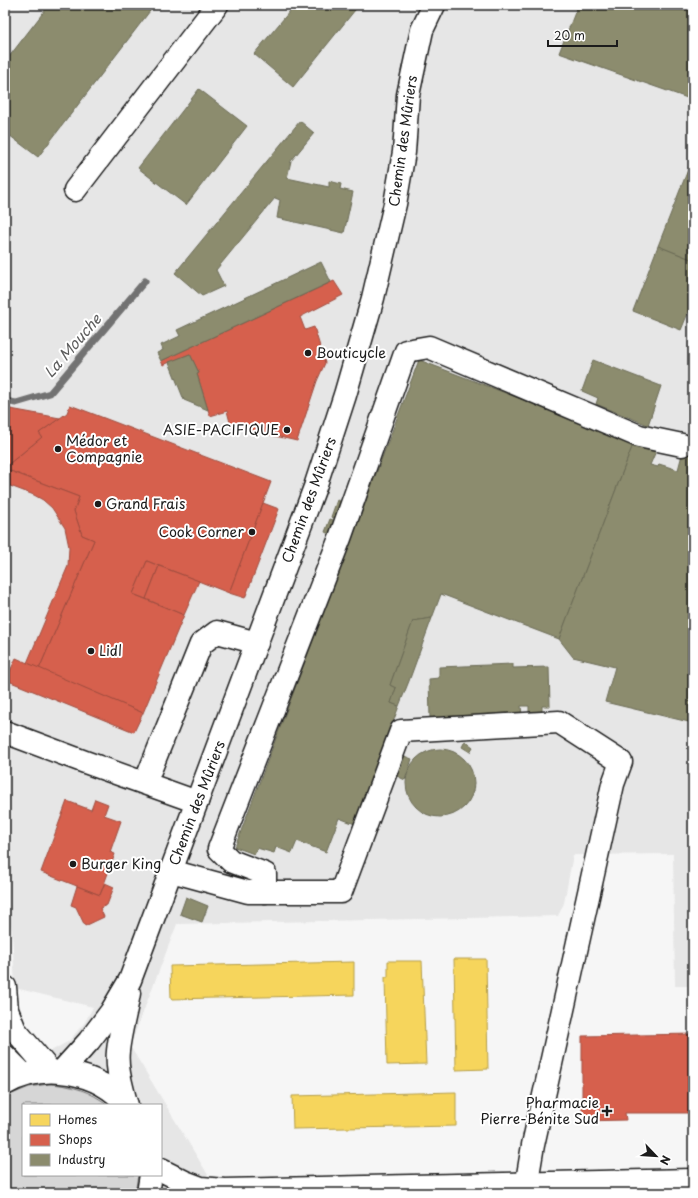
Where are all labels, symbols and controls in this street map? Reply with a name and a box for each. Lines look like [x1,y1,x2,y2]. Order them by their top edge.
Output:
scale bar [548,22,617,48]
text: 20 m [554,26,585,44]
street label: Chemin des Mûriers [383,74,422,208]
water label: La Mouche [38,307,107,382]
place label: Bouticycle [316,342,386,363]
marker: Bouticycle [303,348,313,358]
place label: ASIE-PACIFIQUE [163,419,279,440]
marker: ASIE-PACIFIQUE [282,425,292,435]
place label: Médor et Compagnie [66,430,143,467]
street label: Chemin des Mûriers [276,434,341,566]
marker: Médor et Compagnie [53,444,63,454]
place label: Grand Frais [106,493,185,514]
marker: Grand Frais [93,499,103,509]
place label: Cook Corner [159,521,244,542]
marker: Cook Corner [247,527,257,537]
place label: Lidl [99,640,122,661]
marker: Lidl [86,646,96,656]
street label: Chemin des Mûriers [163,737,230,868]
place label: Burger King [81,853,161,874]
marker: Burger King [68,859,78,869]
place label: Pharmacie Pierre-Bénite Sud [480,1092,599,1129]
legend [22,1104,162,1176]
marker: Pharmacie Pierre-Bénite Sud [602,1106,612,1116]
text: Homes [58,1110,97,1128]
text: Shops [58,1130,93,1148]
north arrow [636,1136,676,1176]
text: Industry [58,1150,106,1168]
text: N [656,1153,675,1168]

